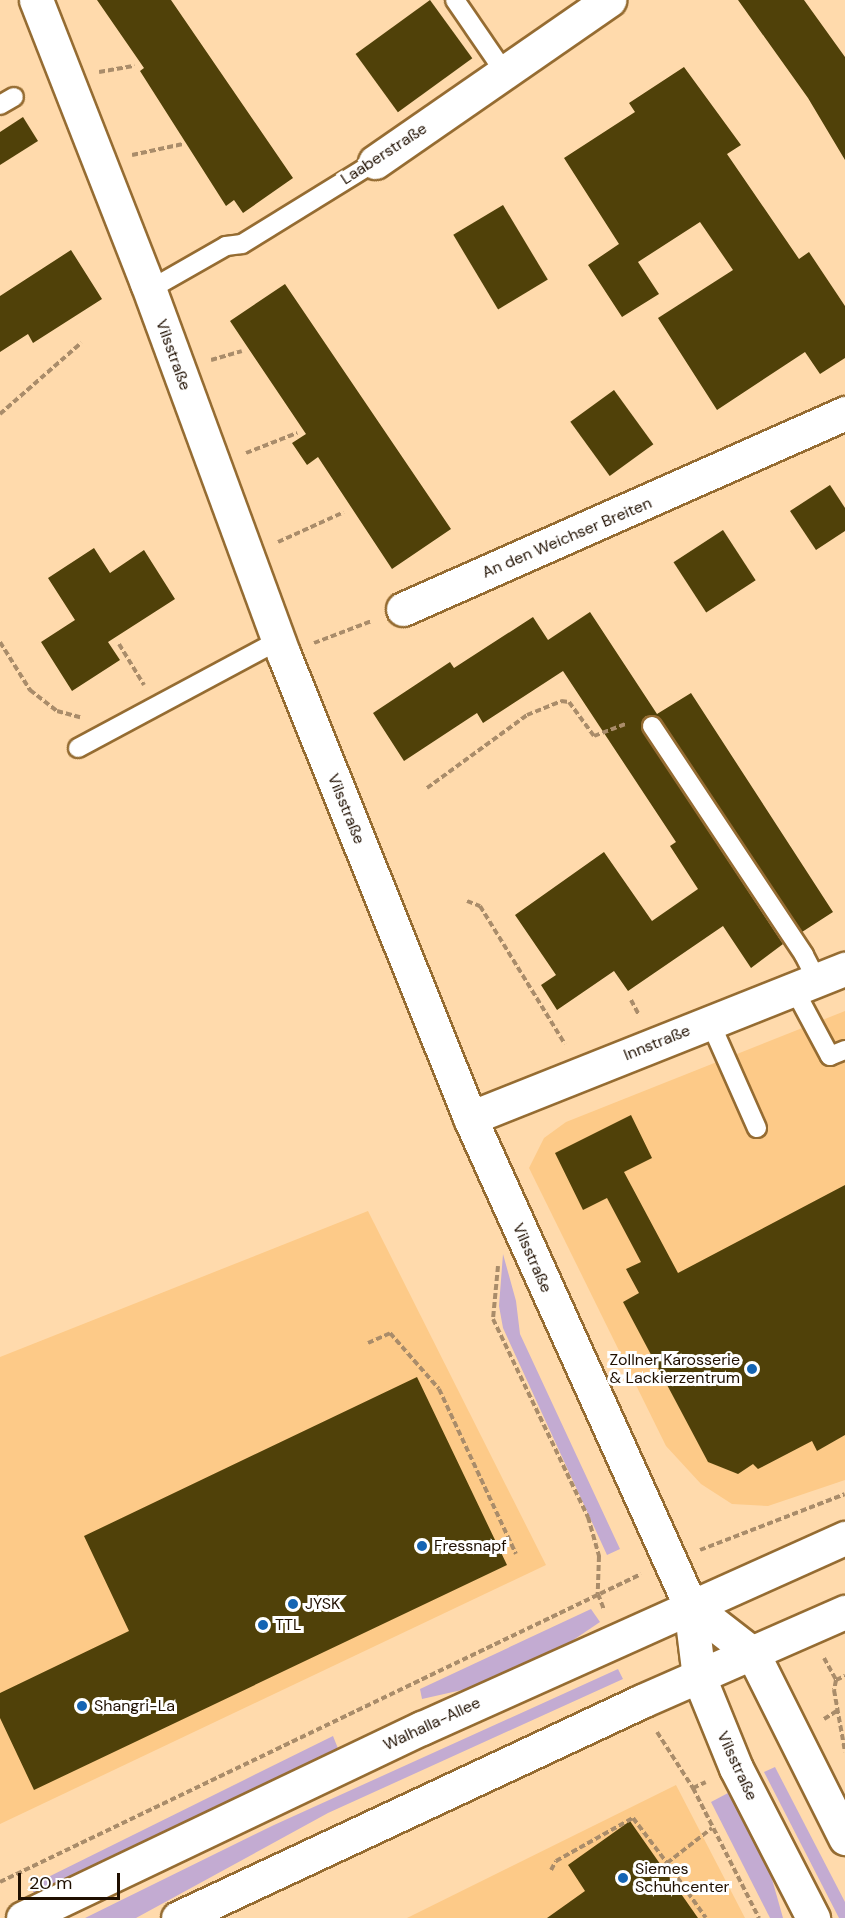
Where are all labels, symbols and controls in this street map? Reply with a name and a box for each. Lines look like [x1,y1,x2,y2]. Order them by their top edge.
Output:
street label: Laaberstraße [337,119,431,189]
street label: Vilsstraße [151,317,195,393]
street label: An den Weichser Breiten [479,494,655,582]
street label: Vilsstraße [323,771,369,847]
street label: Innstraße [621,1021,693,1065]
street label: Vilsstraße [508,1220,556,1296]
place label: Zollner Karosserie & Lackierzentrum [609,1350,740,1388]
marker: Zollner Karosserie & Lackierzentrum [745,1362,759,1376]
place label: Fressnapf [434,1536,507,1556]
marker: Fressnapf [415,1539,429,1553]
place label: JYSK [305,1594,340,1614]
marker: JYSK [286,1597,300,1611]
place label: TTL [275,1615,301,1635]
marker: TTL [256,1618,270,1632]
street label: Walhalla-Allee [380,1693,484,1755]
place label: Shangri-La [94,1696,175,1716]
marker: Shangri-La [75,1699,89,1713]
street label: Vilsstraße [713,1728,761,1804]
place label: Siemes Schuhcenter [635,1859,729,1897]
scale bar [21,1861,123,1899]
text: 20 m [29,1871,72,1895]
marker: Siemes Schuhcenter [616,1871,630,1885]

